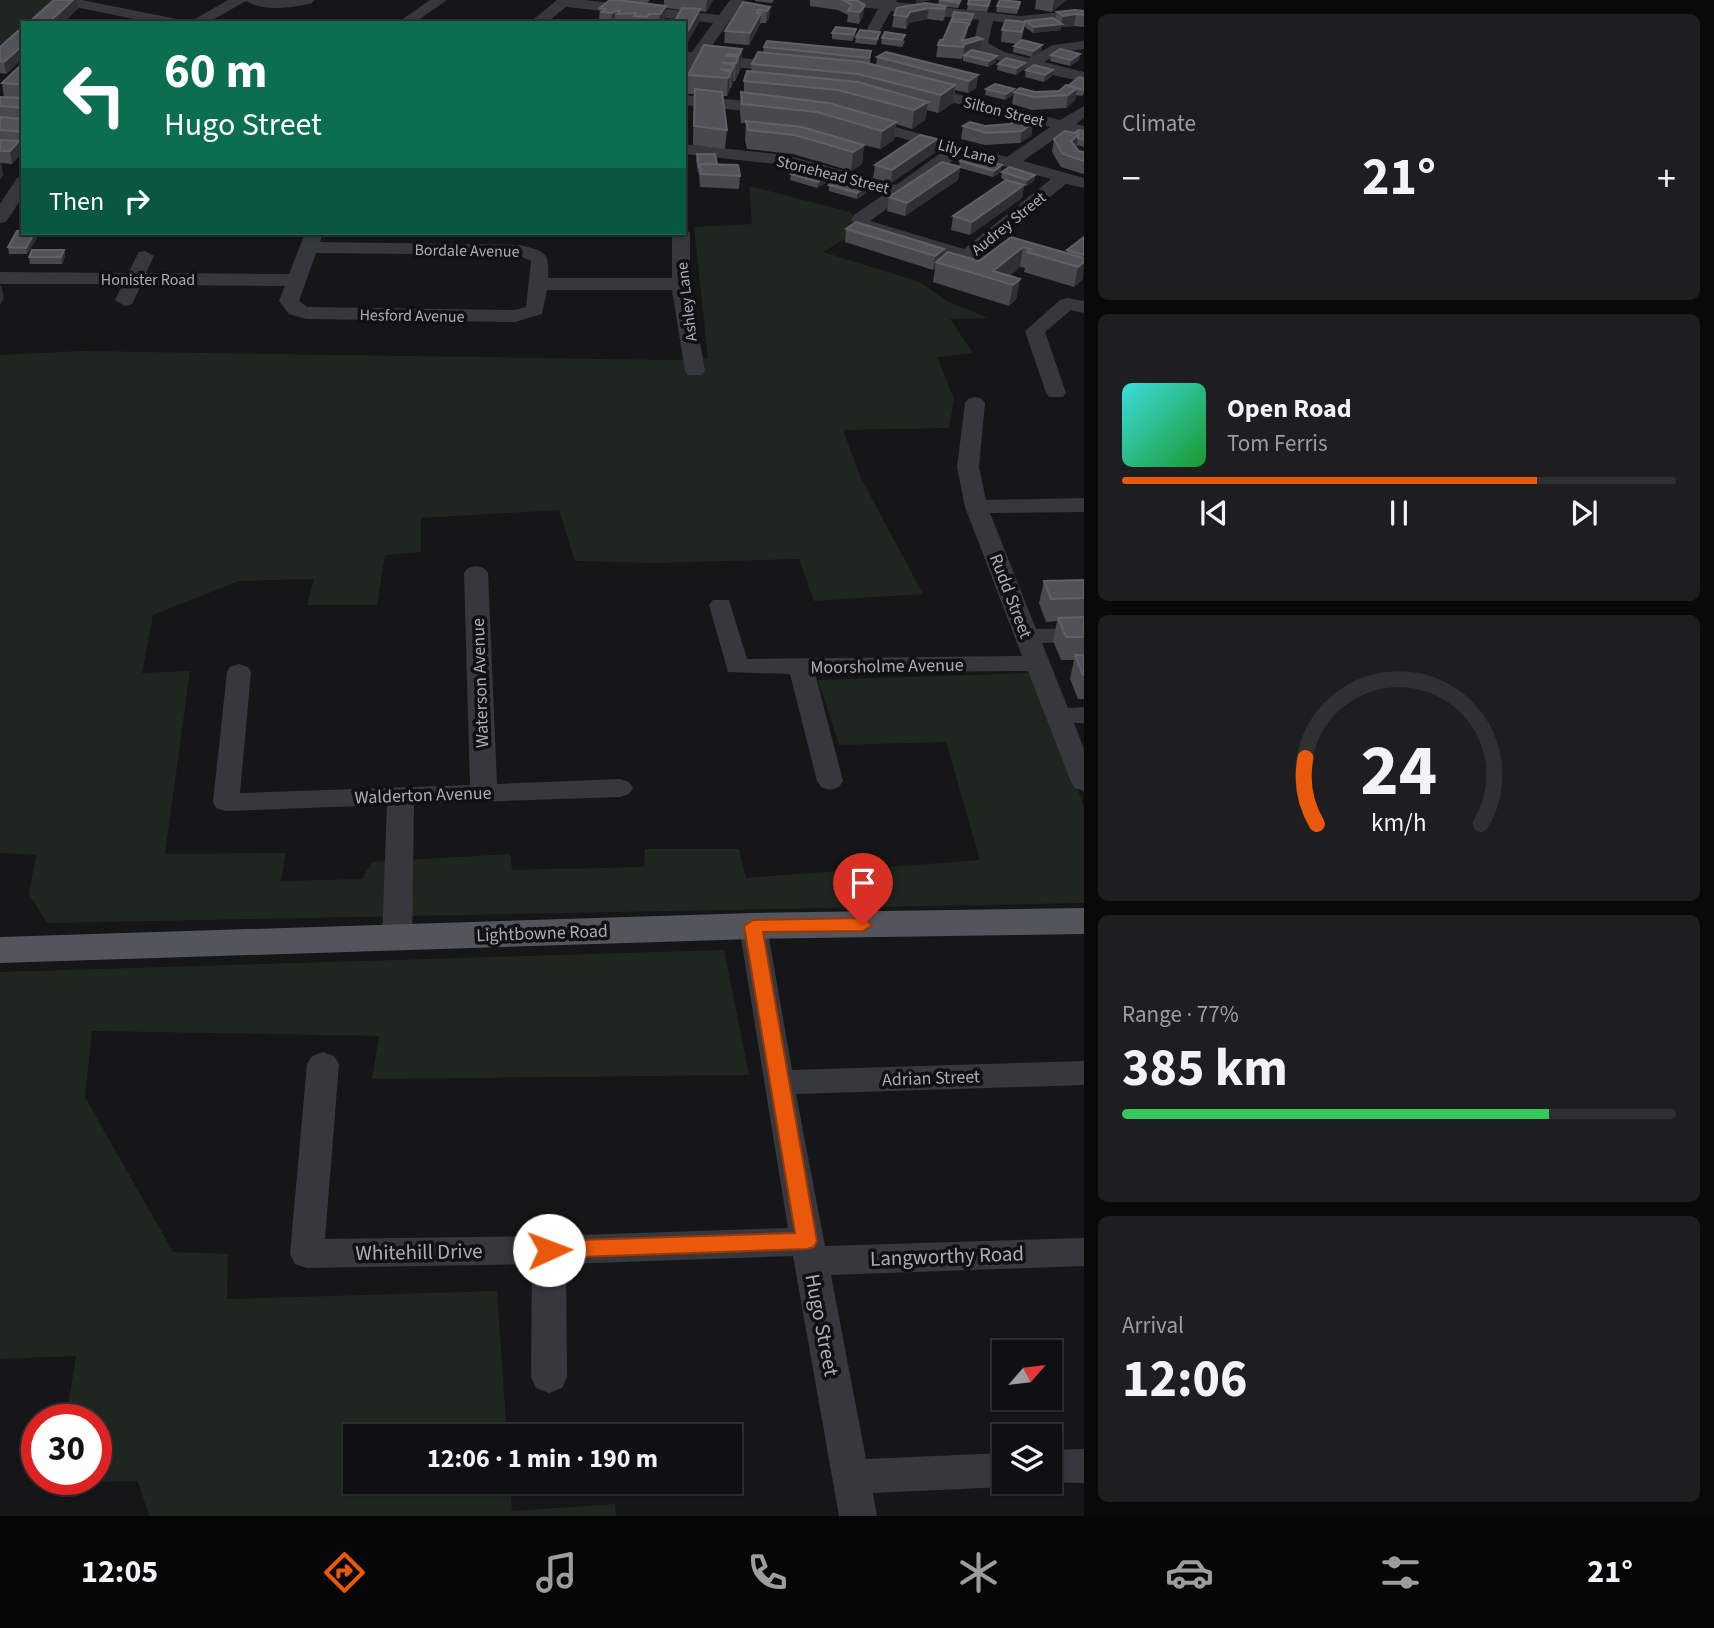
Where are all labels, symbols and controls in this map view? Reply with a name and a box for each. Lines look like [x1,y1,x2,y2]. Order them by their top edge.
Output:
text: 60 m [164,37,268,107]
icon: left [49,49,140,140]
street label: Silton Street [961,91,1047,133]
text: Hugo Street [164,102,322,148]
text: Climate [1122,107,1196,140]
street label: Lily Lane [935,134,998,170]
text: 21° [1362,141,1436,215]
street label: Stonehead Street [774,150,892,200]
text: − [1122,152,1141,206]
text: + [1657,152,1676,206]
icon: right [118,182,156,220]
text: Then [49,183,104,220]
street label: Audrey Street [967,186,1051,261]
street label: Bordale Avenue [414,239,520,263]
street label: Ashley Lane [671,261,703,343]
street label: Honister Road [101,269,195,291]
street label: Hesford Avenue [359,304,465,328]
text: Open Road [1227,390,1352,427]
text: Tom Ferris [1227,427,1328,460]
icon: previous [1195,494,1233,532]
icon: pause [1380,494,1418,532]
icon: next [1565,494,1603,532]
street label: Rudd Street [983,550,1038,642]
street label: Waterson Avenue [466,618,495,748]
street label: Moorsholme Avenue [810,653,964,680]
text: 24 [1361,719,1437,823]
street label: Walderton Avenue [354,781,492,810]
text: km/h [1371,805,1427,841]
pin [833,853,893,925]
icon: arrive [844,864,882,902]
street label: Lightbowne Road [476,919,608,948]
text: Range · 77% [1122,998,1239,1031]
text: 385 km [1122,1032,1288,1106]
street label: Adrian Street [882,1064,980,1093]
position arrow [512,1213,586,1287]
street label: Whitehill Drive [355,1236,483,1268]
street label: Langworthy Road [869,1238,1025,1274]
street label: Hugo Street [797,1271,847,1379]
text: Arrival [1122,1309,1184,1342]
north arrow [992,1340,1062,1410]
map controls [992,1340,1062,1494]
text: 12:06 [1122,1343,1247,1417]
speed limit sign: 30 [21,1404,112,1495]
button: layers [992,1424,1062,1494]
text: 12:06 · 1 min · 190 m [427,1440,658,1477]
icon: directions [320,1548,369,1597]
icon: music [532,1548,581,1597]
icon: phone [743,1548,792,1597]
icon: climate [954,1548,1003,1597]
icon: car [1165,1548,1214,1597]
icon: filters [1376,1548,1425,1597]
text: 12:05 [81,1549,158,1595]
text: 21° [1587,1549,1633,1595]

